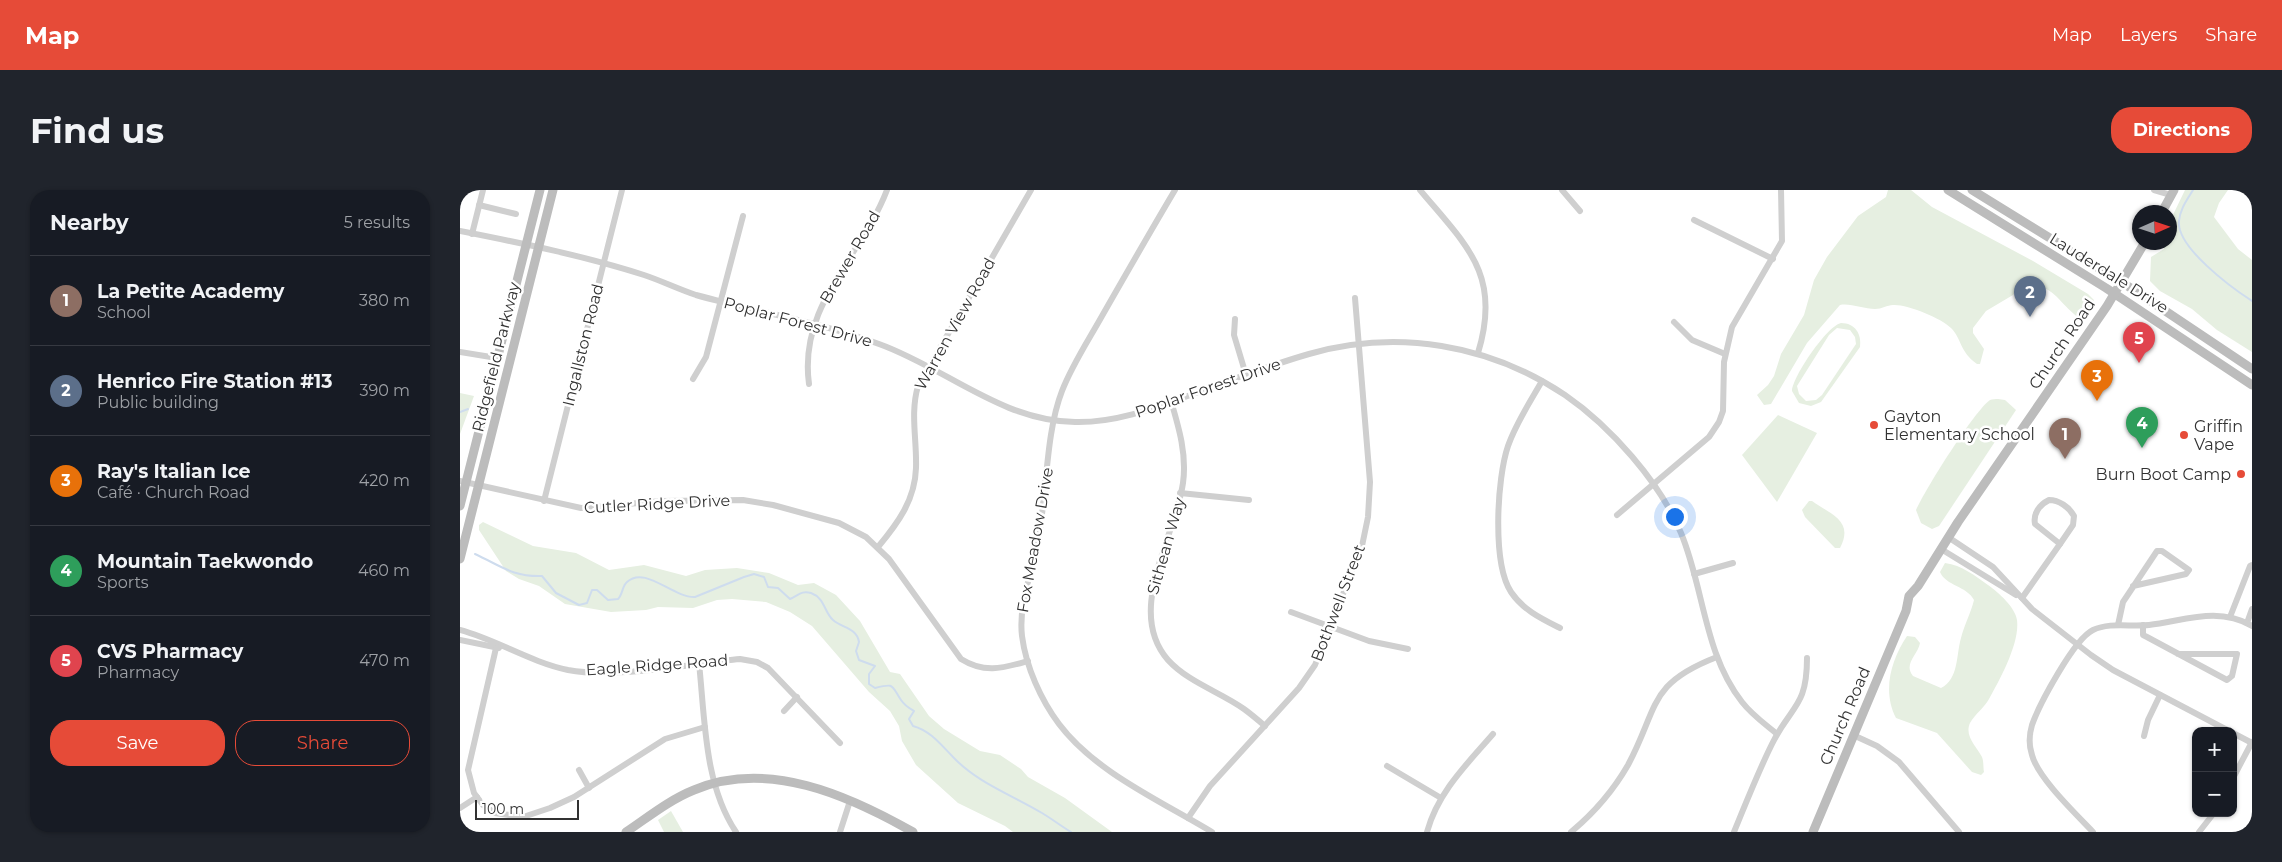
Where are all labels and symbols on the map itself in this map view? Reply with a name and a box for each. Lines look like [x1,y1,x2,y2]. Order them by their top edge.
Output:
north arrow [2132,205,2177,250]
street label: Brewer Road [816,207,884,307]
street label: Lauderdale Drive [2046,229,2172,317]
street label: Warren View Road [911,255,999,393]
pin: 2 [2014,276,2046,317]
street label: Ridgefield Parkway [468,280,524,434]
street label: Ingallston Road [559,282,607,408]
street label: Poplar Forest Drive [722,293,874,351]
street label: Church Road [2025,295,2099,393]
pin: 5 [2123,322,2155,363]
street label: Poplar Forest Drive [1133,354,1283,422]
pin: 3 [2081,360,2113,401]
place label: Gayton Elementary School [1884,407,2035,444]
pin: 4 [2126,407,2158,448]
place label: Griffin Vape [2194,417,2243,454]
pin: 1 [2049,418,2081,459]
marker: Gayton Elementary School [1868,419,1880,431]
marker: Griffin Vape [2178,429,2190,441]
place label: Burn Boot Camp [2096,465,2231,484]
street label: Fox Meadow Drive [1013,466,1057,614]
marker: Burn Boot Camp [2235,468,2247,480]
street label: Cutler Ridge Drive [583,491,731,517]
street label: Sithean Way [1143,495,1189,597]
your location [1662,504,1688,530]
street label: Bothwell Street [1307,541,1369,664]
street label: Eagle Ridge Road [585,651,729,679]
street label: Church Road [1816,664,1874,768]
scale bar [475,797,579,820]

